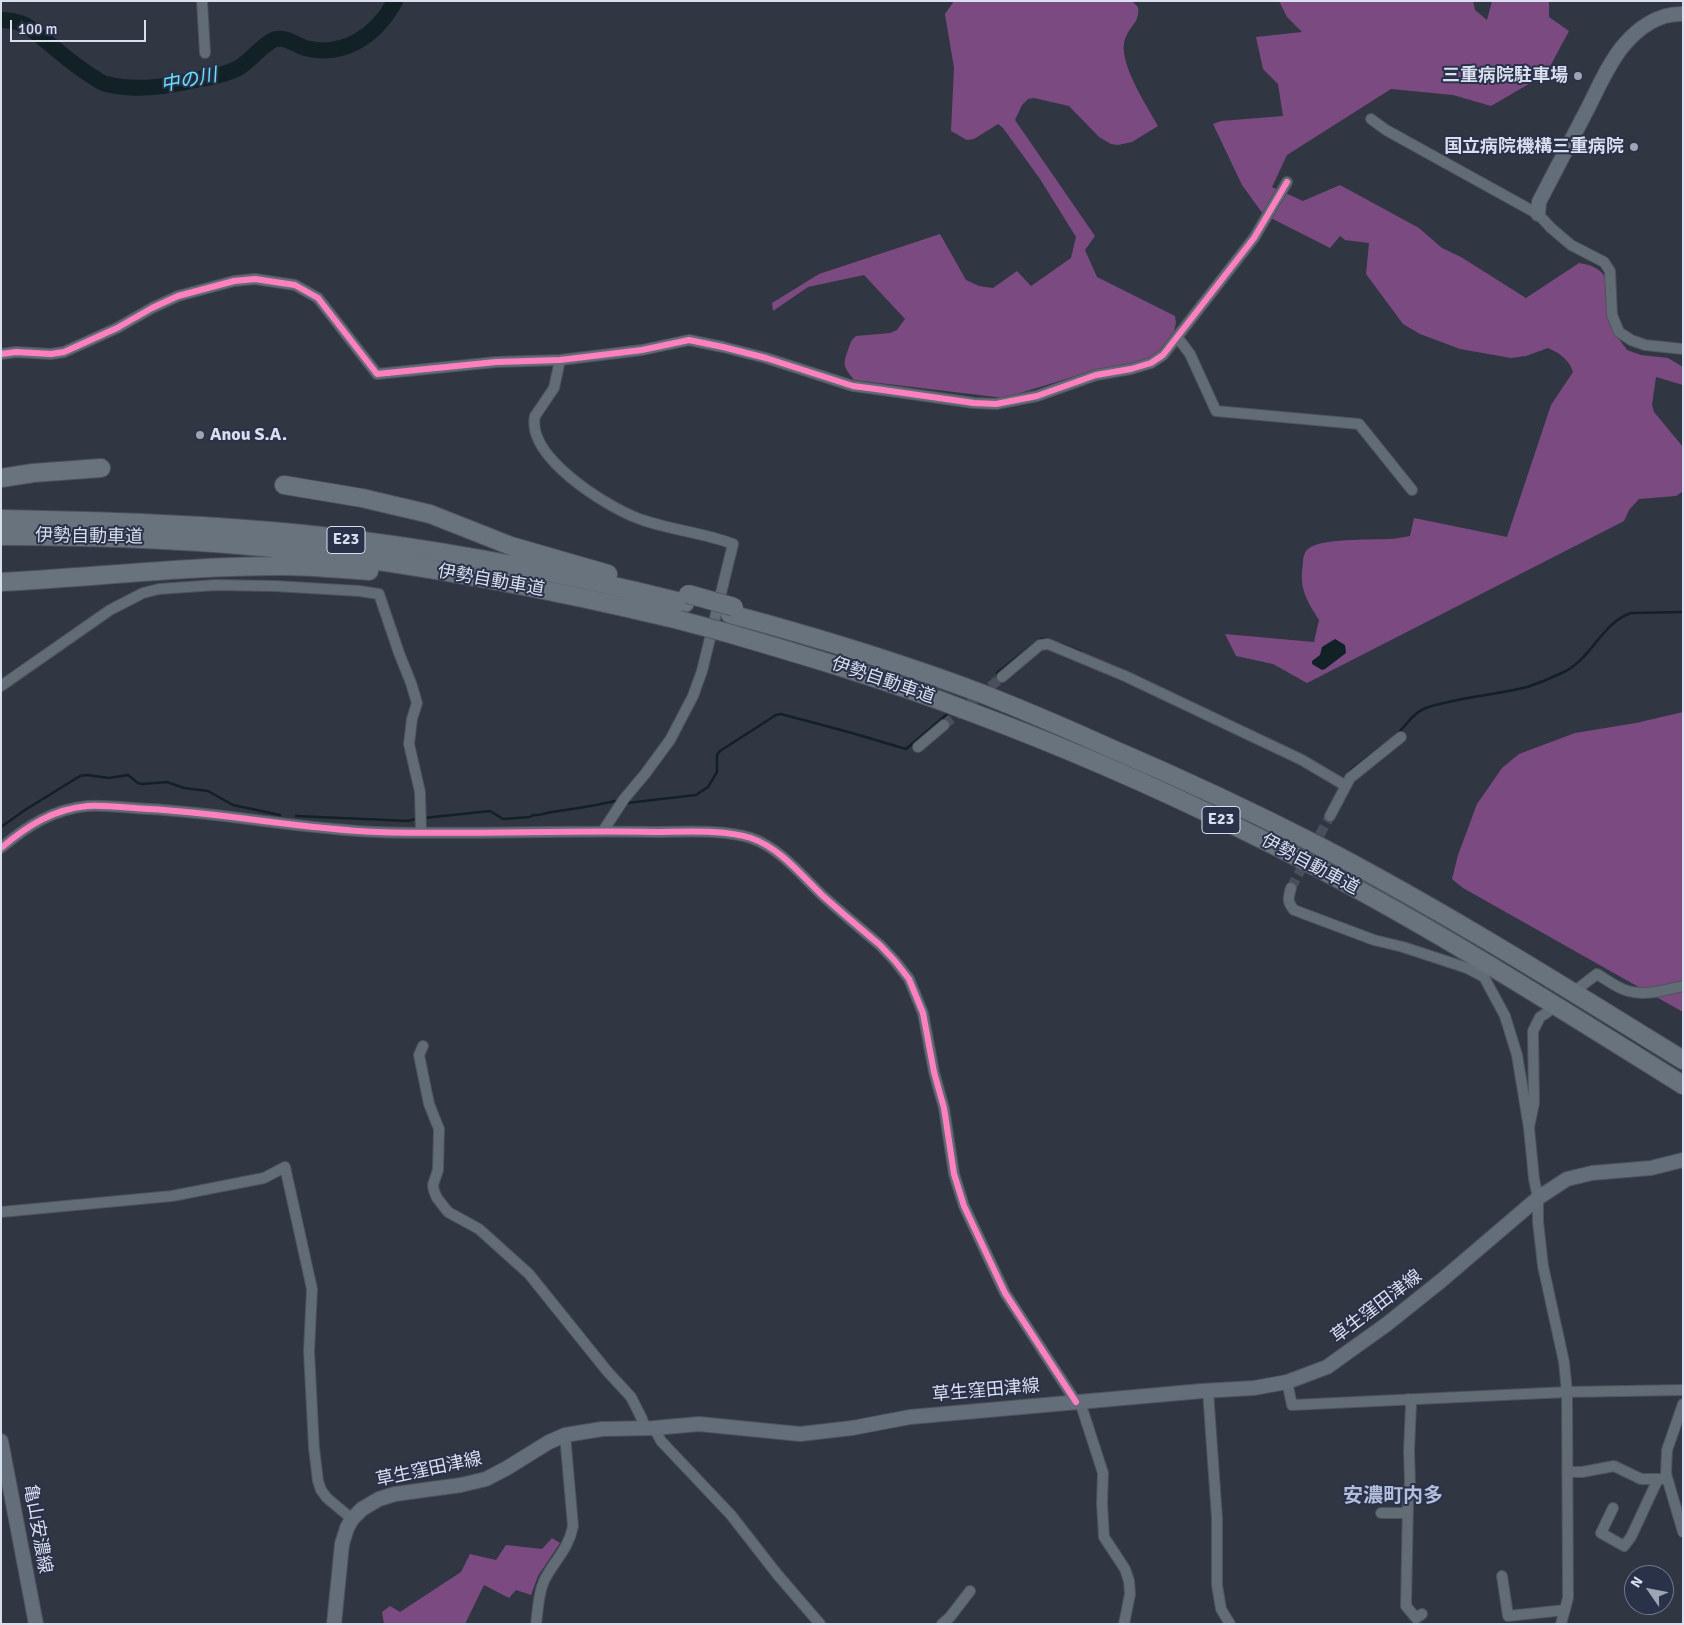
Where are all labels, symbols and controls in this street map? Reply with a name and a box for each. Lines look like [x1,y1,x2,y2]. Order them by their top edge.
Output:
scale bar [12,10,149,42]
text: 100 m [18,20,58,38]
water label: 中の川 [159,64,219,98]
place label: 三重病院駐車場 [1442,65,1568,87]
marker: 三重病院駐車場 [1572,70,1584,82]
place label: 国立病院機構三重病院 [1444,136,1624,158]
marker: 国立病院機構三重病院 [1628,141,1640,153]
place label: Anou S.A. [210,424,287,446]
marker: Anou S.A. [194,429,206,441]
street label: 伊勢自動車道 [35,525,143,549]
road number: E23 [327,526,365,554]
street label: 伊勢自動車道 [436,561,546,601]
street label: 伊勢自動車道 [828,653,938,709]
road number: E23 [1202,806,1240,834]
street label: 伊勢自動車道 [1257,830,1363,900]
street label: 草生窪田津線 [1327,1266,1427,1348]
street label: 草生窪田津線 [931,1376,1041,1406]
street label: 草生窪田津線 [374,1448,484,1492]
street label: 亀山安濃線 [19,1483,55,1575]
district label: 安濃町内多 [1343,1485,1443,1509]
north arrow [1624,1565,1674,1615]
text: N [1627,1573,1647,1591]

